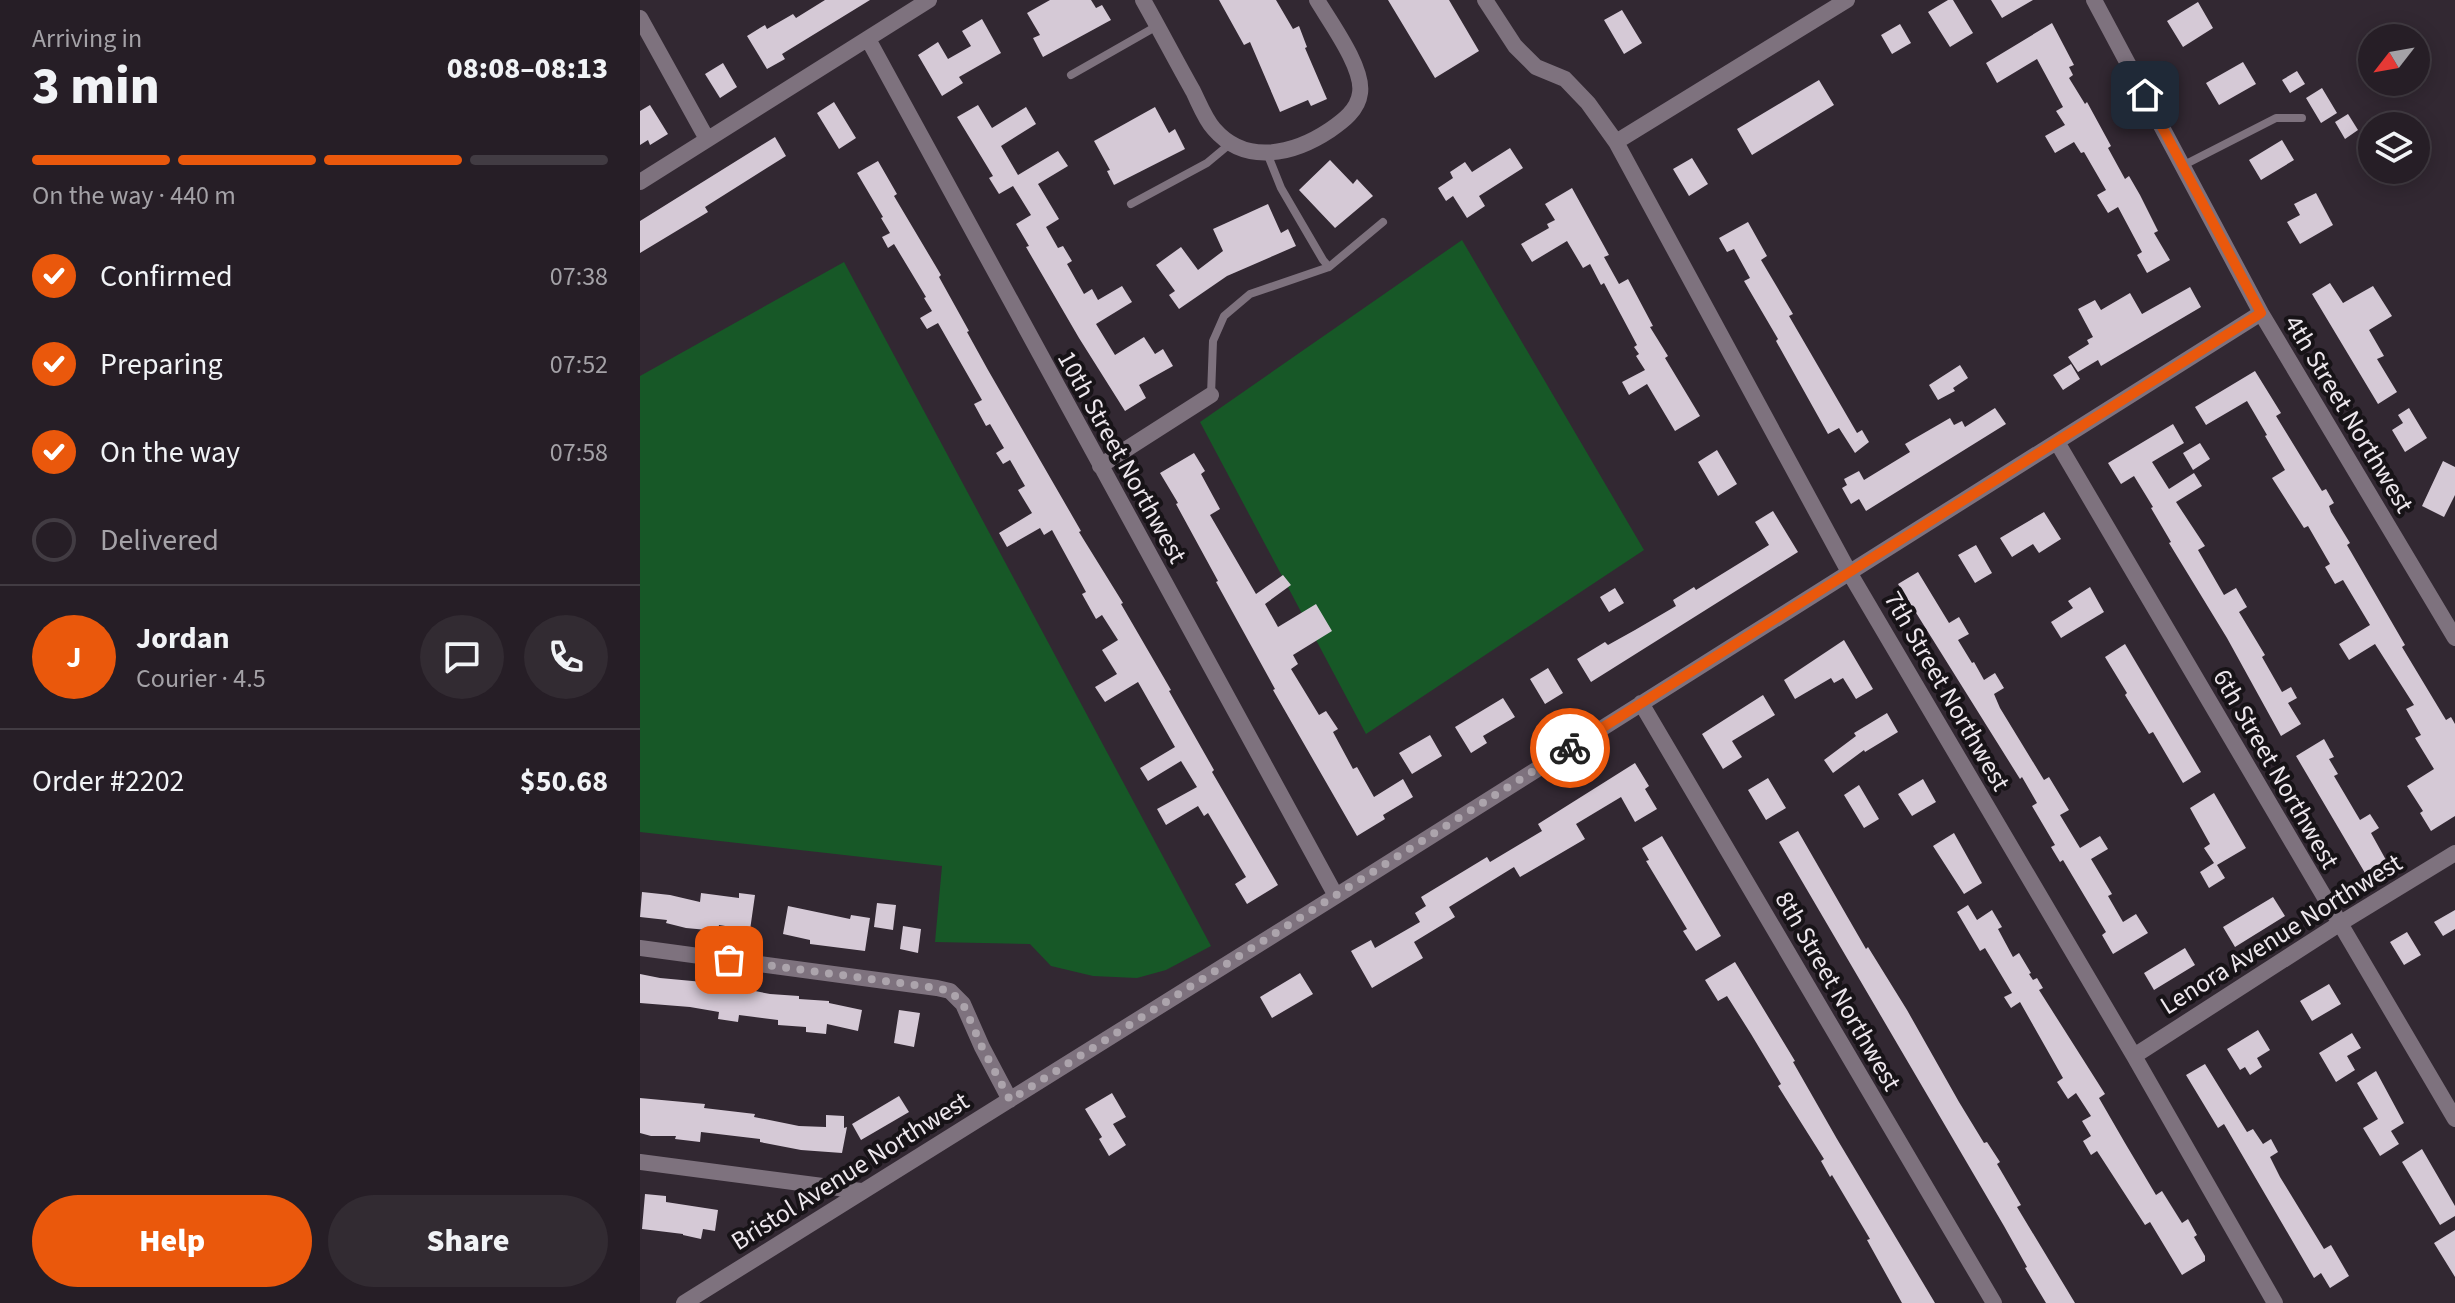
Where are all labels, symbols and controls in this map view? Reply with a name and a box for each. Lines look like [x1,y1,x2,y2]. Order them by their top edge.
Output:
text: Arriving in [32,20,142,57]
north arrow [2358,24,2430,96]
map controls [2358,24,2430,184]
text: 08:08–08:13 [447,47,608,90]
text: 3 min [32,50,160,124]
pin [2111,61,2179,129]
icon: home [2123,73,2167,117]
button: layers [2358,112,2430,184]
text: On the way · 440 m [32,177,236,214]
icon: check [32,254,76,298]
text: Confirmed [100,255,233,298]
text: 07:38 [550,258,608,295]
street label: 4th Street Northwest [2275,308,2423,520]
icon: check [32,342,76,386]
text: Preparing [100,343,223,386]
street label: 10th Street Northwest [1048,344,1196,570]
text: 07:52 [550,346,608,383]
icon: check [32,430,76,474]
text: On the way [100,431,240,474]
text: 07:58 [550,434,608,471]
text: Delivered [100,519,219,562]
street label: 7th Street Northwest [1875,584,2019,798]
button: chat [420,615,504,699]
button: phone [524,615,608,699]
text: Jordan [136,617,230,660]
text: J [66,636,82,679]
text: Courier · 4.5 [136,660,266,697]
street label: 6th Street Northwest [2204,662,2348,876]
courier [1530,708,1610,788]
icon: bike [1548,726,1592,770]
text: Order #2202 [32,760,185,803]
text: $50.68 [520,760,608,803]
street label: Lenora Avenue Northwest [2153,844,2409,1024]
street label: 8th Street Northwest [1766,884,1910,1098]
pin [695,926,763,994]
icon: bag [707,938,751,982]
street label: Bristol Avenue Northwest [724,1083,976,1259]
button: Help [32,1195,312,1287]
button: Share [328,1195,608,1287]

